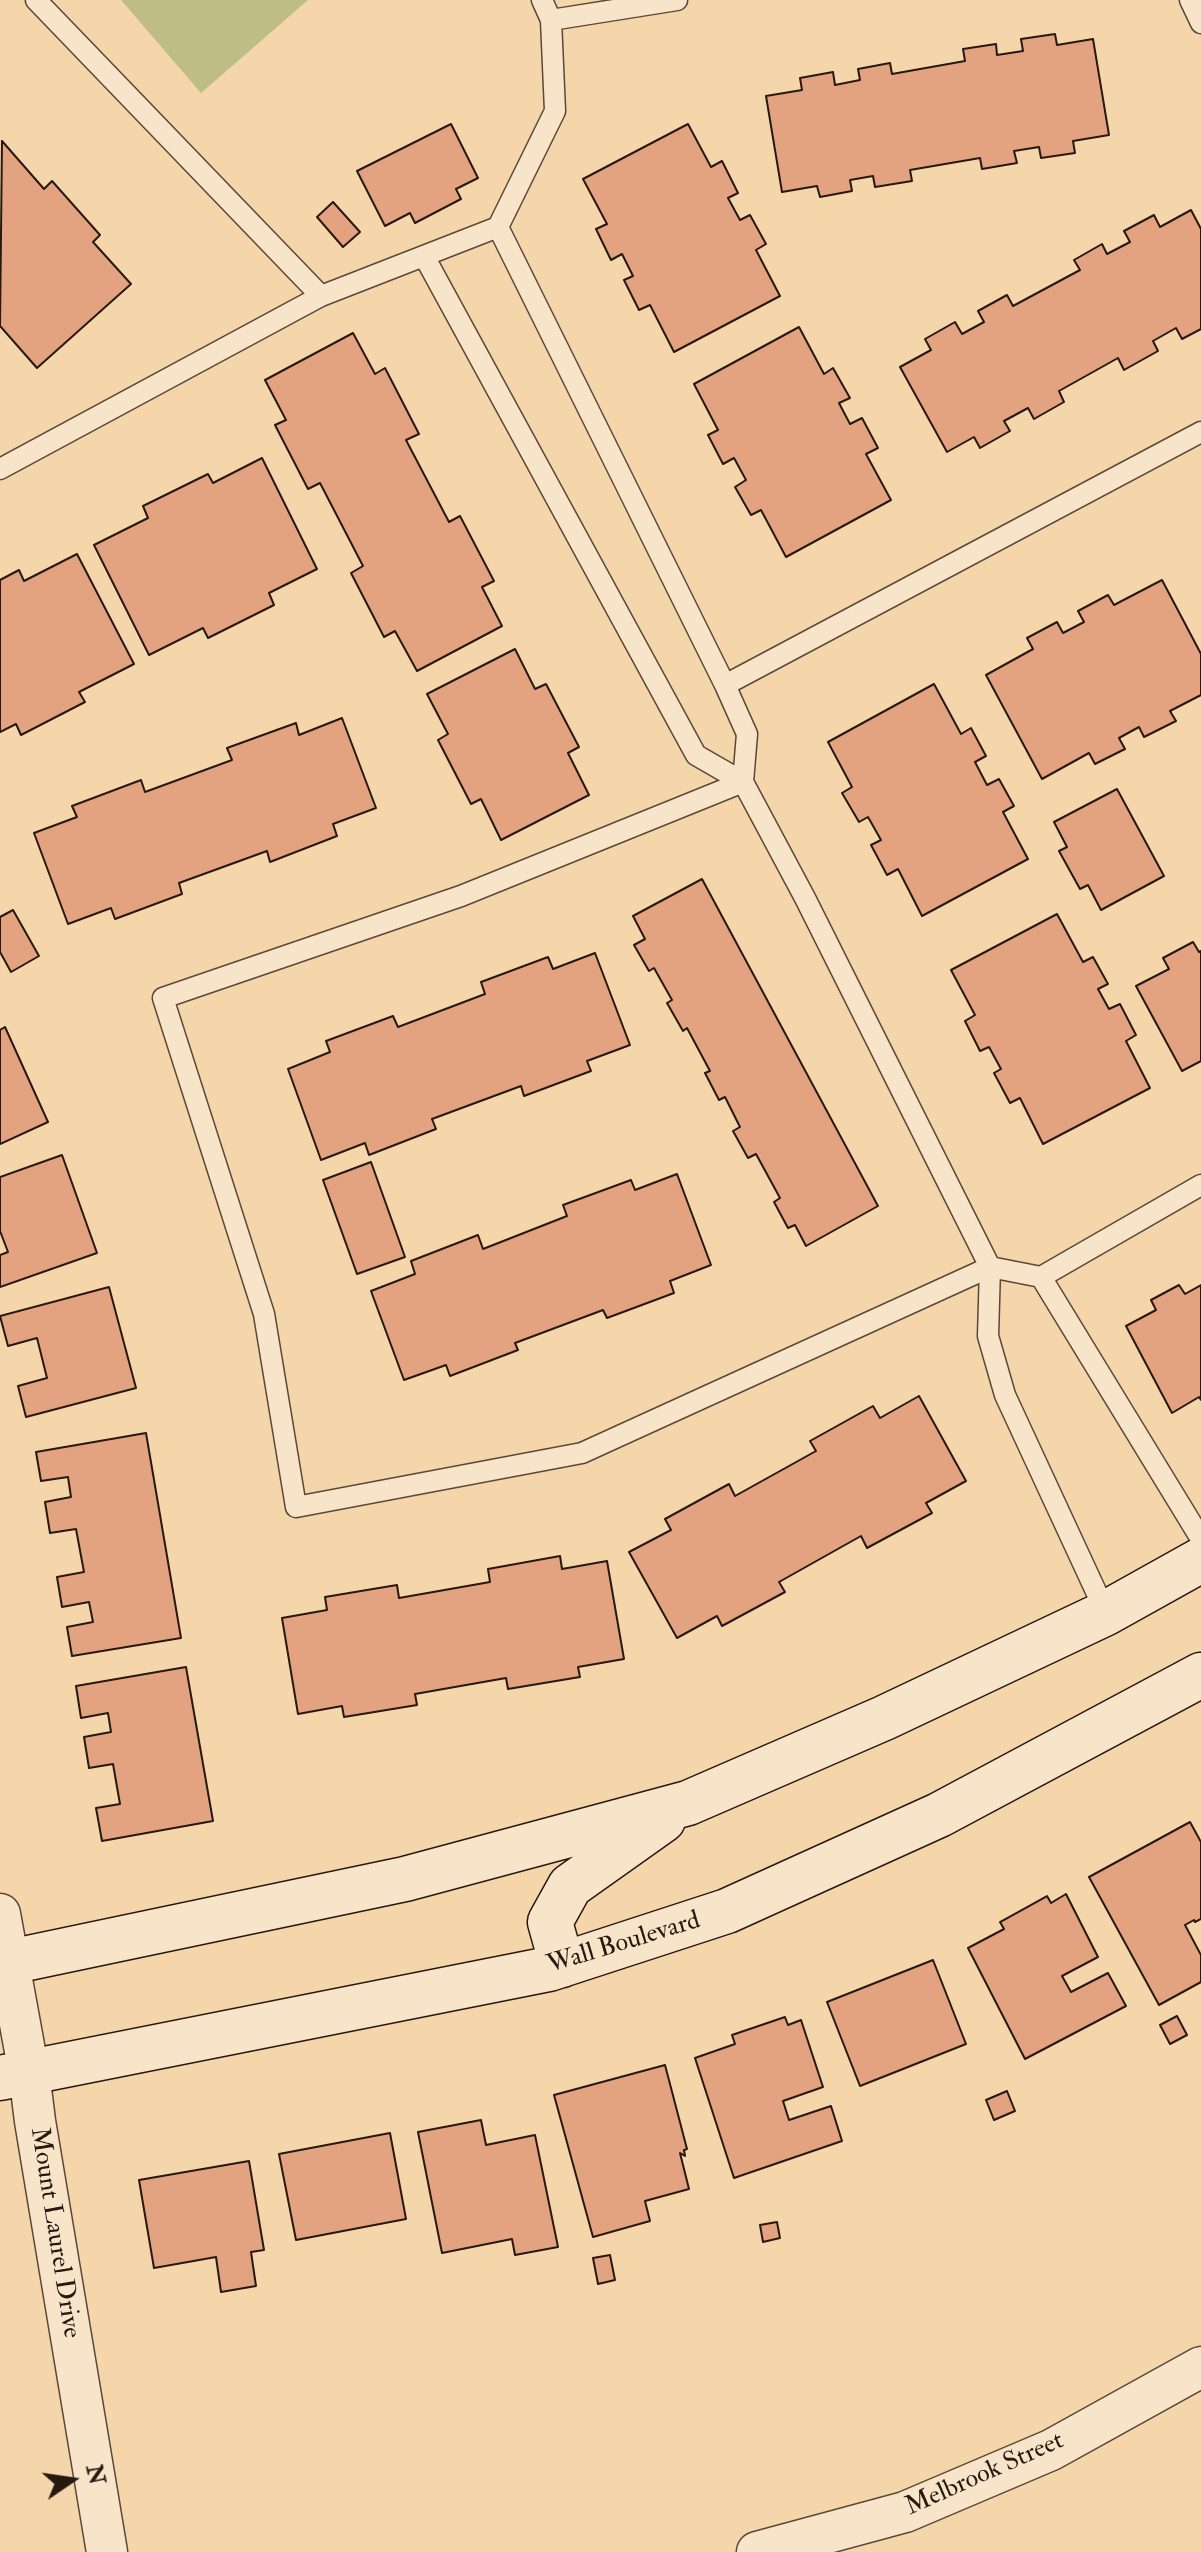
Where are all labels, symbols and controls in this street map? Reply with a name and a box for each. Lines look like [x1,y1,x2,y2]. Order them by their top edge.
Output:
street label: Wall Boulevard [544,1906,704,1982]
street label: Mount Laurel Drive [22,2125,86,2341]
street label: Melbrook Street [901,2426,1069,2524]
north arrow [32,2440,112,2520]
text: N [80,2462,111,2487]

